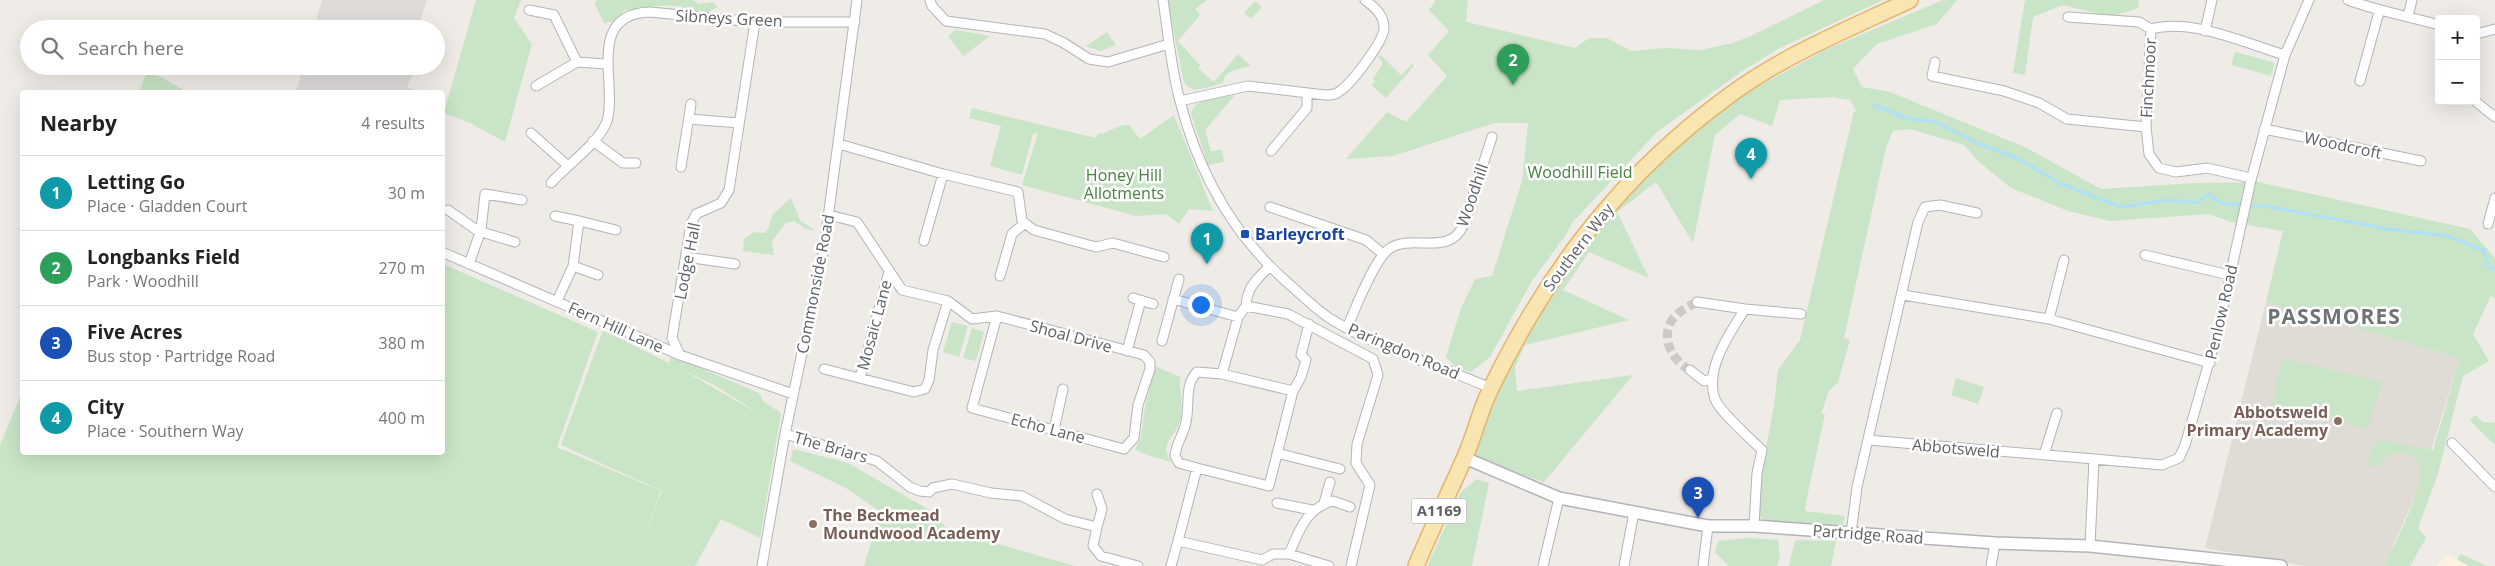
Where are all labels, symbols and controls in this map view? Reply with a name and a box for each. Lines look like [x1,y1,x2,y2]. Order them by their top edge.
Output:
street label: Sibneys Green [675,4,783,32]
map controls [2435,15,2480,105]
button: + [2435,15,2480,60]
search box [20,20,445,75]
icon: search [38,34,66,62]
text: Search here [78,35,184,61]
street label: Finchmoor [2135,37,2161,119]
pin: 2 [1497,44,1529,85]
button: − [2435,60,2480,105]
text: Nearby [40,109,117,137]
text: 4 results [361,112,425,134]
street label: Woodcroft [2302,126,2384,164]
pin: 4 [1735,138,1767,179]
street label: Woodhill [1451,160,1493,230]
park label: Woodhill Field [1527,161,1633,183]
park label: Honey Hill Allotments [1084,164,1164,204]
text: Letting Go [87,169,185,195]
text: 1 [51,182,61,204]
text: 30 m [388,182,425,204]
text: Place · Gladden Court [87,195,248,217]
street label: Southern Way [1538,198,1619,296]
street label: Commonside Road [791,212,839,356]
street label: Lodge Hall [669,220,705,302]
pin: 1 [1191,223,1223,264]
place label: Barleycroft [1255,223,1345,245]
marker: Barleycroft [1239,228,1251,240]
text: Longbanks Field [87,244,240,270]
text: 2 [51,257,61,279]
text: 270 m [379,257,425,279]
street label: Penlow Road [2199,262,2243,362]
text: Park · Woodhill [87,270,199,292]
street label: Mosaic Lane [851,278,897,372]
your location [1188,292,1214,318]
street label: Fern Hill Lane [565,296,667,358]
district label: PASSMORES [2267,302,2401,330]
street label: Shoal Drive [1027,314,1115,358]
street label: Paringdon Road [1345,318,1463,384]
text: Five Acres [87,319,182,345]
text: 3 [51,332,61,354]
text: 380 m [379,332,425,354]
text: Bus stop · Partridge Road [87,345,275,367]
text: City [87,394,124,420]
place label: Abbotsweld Primary Academy [2187,401,2329,441]
text: 4 [51,407,61,429]
text: 400 m [379,407,425,429]
street label: Echo Lane [1008,408,1088,448]
marker: Abbotsweld Primary Academy [2332,415,2344,427]
text: Place · Southern Way [87,420,244,442]
street label: The Briars [792,426,870,468]
street label: Abbotsweld [1911,433,2001,463]
pin: 3 [1682,477,1714,518]
road number: A1169 [1412,498,1466,524]
place label: The Beckmead Moundwood Academy [823,504,1001,544]
marker: The Beckmead Moundwood Academy [807,518,819,530]
street label: Partridge Road [1812,519,1924,549]

